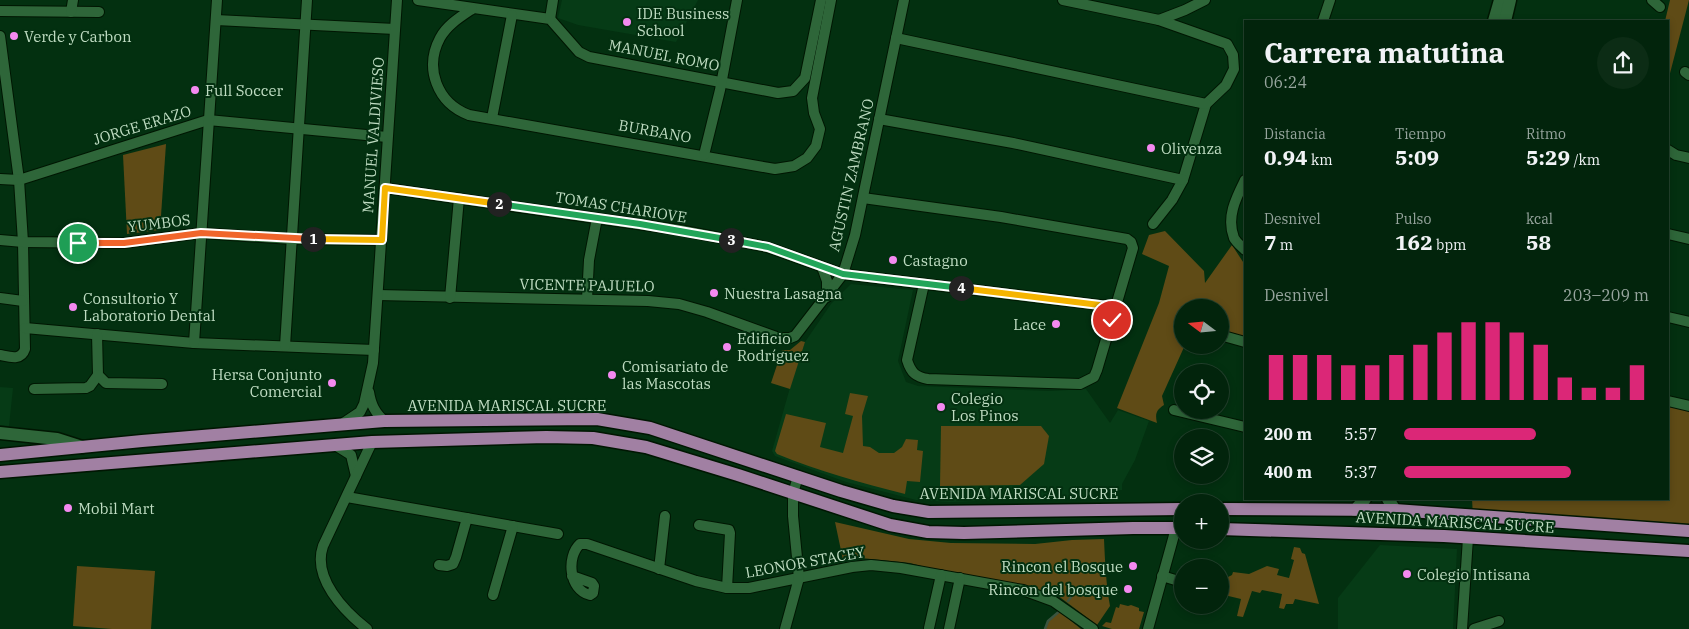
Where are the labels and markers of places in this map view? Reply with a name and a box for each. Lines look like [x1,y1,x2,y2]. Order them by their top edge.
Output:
place label: IDE Business School [637,4,729,40]
marker: IDE Business School [621,16,633,28]
place label: Verde y Carbon [24,27,132,46]
marker: Verde y Carbon [8,30,20,42]
place label: Full Soccer [205,81,283,100]
marker: Full Soccer [189,84,201,96]
place label: Olivenza [1161,139,1222,158]
marker: Olivenza [1145,142,1157,154]
pin: 2 [486,192,512,216]
pin [57,222,99,264]
pin: 1 [300,226,326,252]
pin: 3 [718,228,744,252]
place label: Castagno [903,251,968,270]
marker: Castagno [887,254,899,266]
pin: 4 [948,276,974,300]
place label: Nuestra Lasagna [724,284,842,303]
marker: Nuestra Lasagna [708,287,720,299]
place label: Consultorio Y Laboratorio Dental [83,289,215,325]
pin [1091,299,1133,341]
marker: Consultorio Y Laboratorio Dental [67,301,79,313]
place label: Lace [1013,315,1046,334]
marker: Lace [1050,318,1062,330]
place label: Edificio Rodríguez [737,329,809,365]
marker: Edificio Rodríguez [721,341,733,353]
place label: Comisariato de las Mascotas [622,357,728,393]
place label: Hersa Conjunto Comercial [212,365,322,401]
marker: Comisariato de las Mascotas [606,369,618,381]
marker: Hersa Conjunto Comercial [326,377,338,389]
place label: Colegio Los Pinos [951,389,1019,425]
marker: Colegio Los Pinos [935,401,947,413]
place label: Mobil Mart [78,499,155,518]
marker: Mobil Mart [62,502,74,514]
place label: Rincon el Bosque [1001,557,1123,576]
marker: Rincon el Bosque [1127,560,1139,572]
place label: Colegio Intisana [1417,565,1531,584]
marker: Colegio Intisana [1401,568,1413,580]
place label: Rincon del bosque [988,580,1118,599]
marker: Rincon del bosque [1122,583,1134,595]

